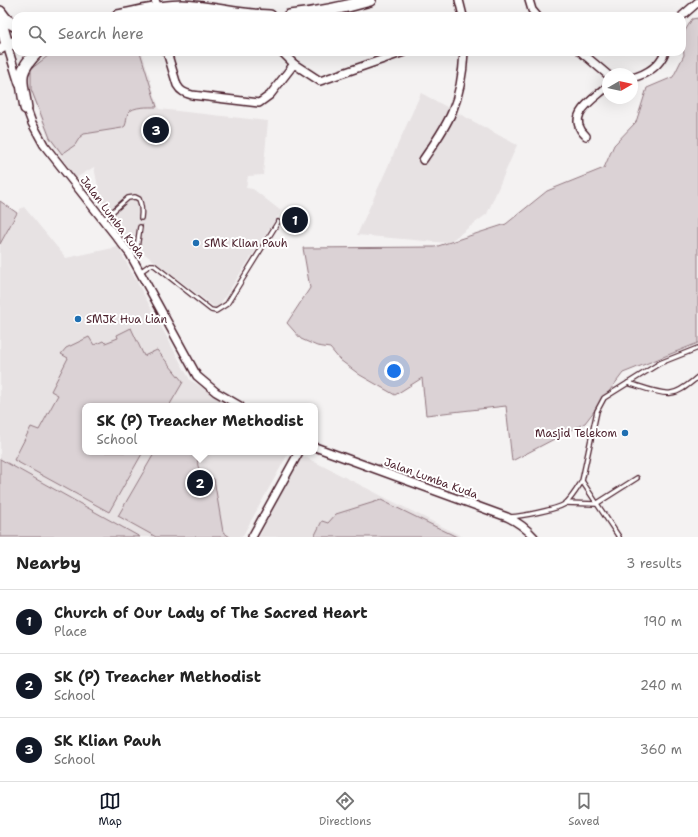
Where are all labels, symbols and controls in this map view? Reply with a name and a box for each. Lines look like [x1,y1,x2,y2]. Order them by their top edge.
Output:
search box [12,12,686,56]
icon: search [26,23,48,45]
text: Search here [58,24,144,44]
north arrow [602,68,638,104]
pin: 3 [143,115,169,145]
street label: Jalan Lumba Kuda [77,173,148,261]
pin: 1 [282,205,308,235]
place label: SMK Klian Pauh [204,236,288,251]
marker: SMK Klian Pauh [191,238,201,248]
place label: SMJK Hua Lian [86,312,167,327]
marker: SMJK Hua Lian [73,314,83,324]
your location [384,361,404,381]
popup [82,403,318,455]
text: SK (P) Treacher Methodist [97,411,303,431]
place label: Masjid Telekom [535,426,618,441]
marker: Masjid Telekom [620,428,630,438]
text: School [97,431,137,448]
street label: Jalan Lumba Kuda [382,455,480,502]
pin: 2 [187,468,213,498]
text: Nearby [16,552,81,574]
text: 3 results [626,555,682,572]
text: Church of Our Lady of The Sacred Heart [54,603,368,623]
text: 1 [26,613,32,630]
text: 190 m [643,613,682,630]
text: Place [54,623,87,640]
text: SK (P) Treacher Methodist [54,667,261,687]
text: 2 [24,677,34,694]
text: 240 m [640,677,682,694]
text: School [54,687,95,704]
text: SK Klian Pauh [54,731,161,751]
text: 3 [24,741,34,758]
text: 360 m [640,741,682,758]
text: School [54,751,95,768]
tab: Map [98,790,122,829]
tab: Directions [319,790,371,829]
tab: Saved [568,790,600,829]

